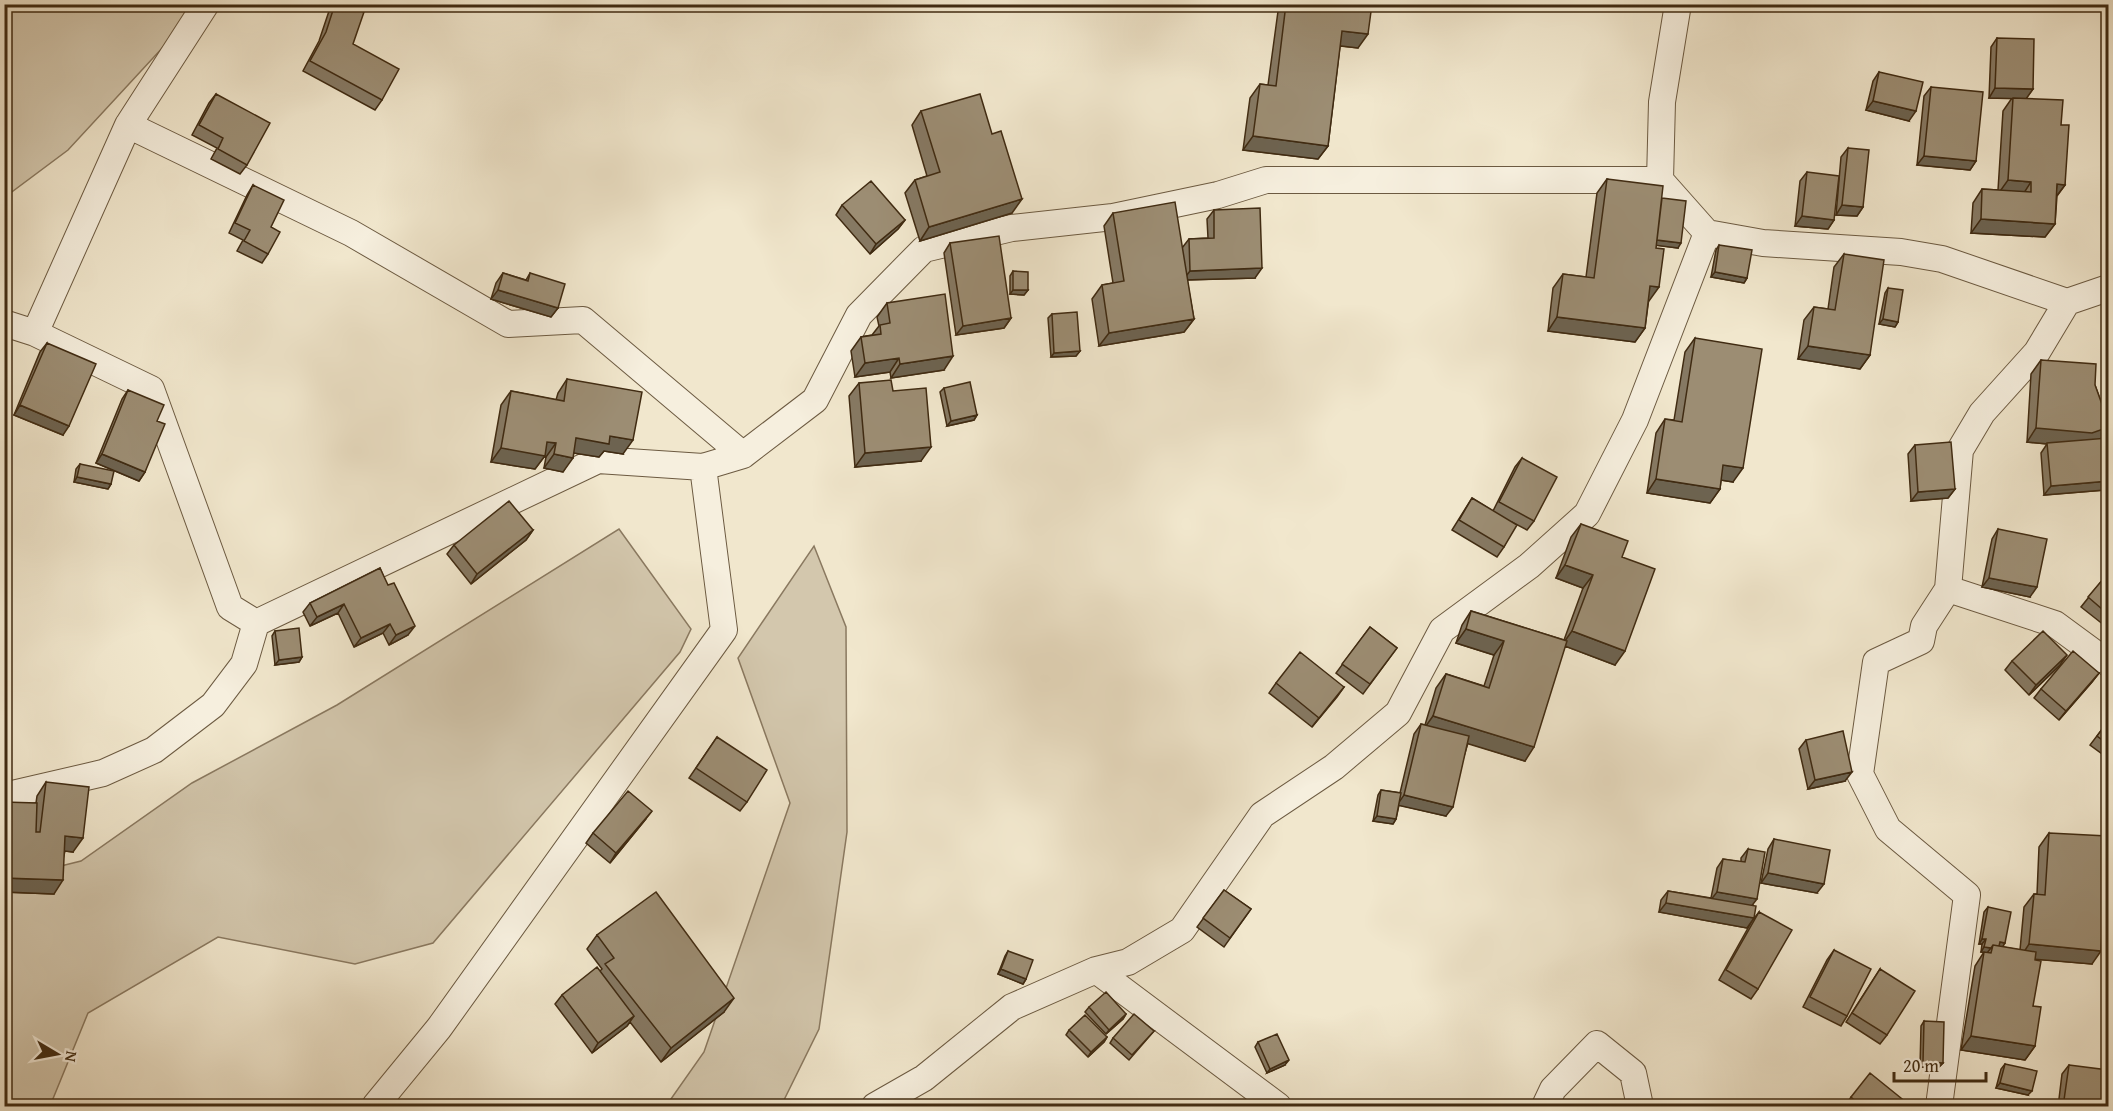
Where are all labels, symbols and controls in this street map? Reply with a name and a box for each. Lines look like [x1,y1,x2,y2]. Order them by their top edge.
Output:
north arrow [27,1024,87,1084]
scale bar [1894,1045,1986,1083]
text: N [59,1049,85,1064]
text: 20 m [1903,1052,1939,1079]

